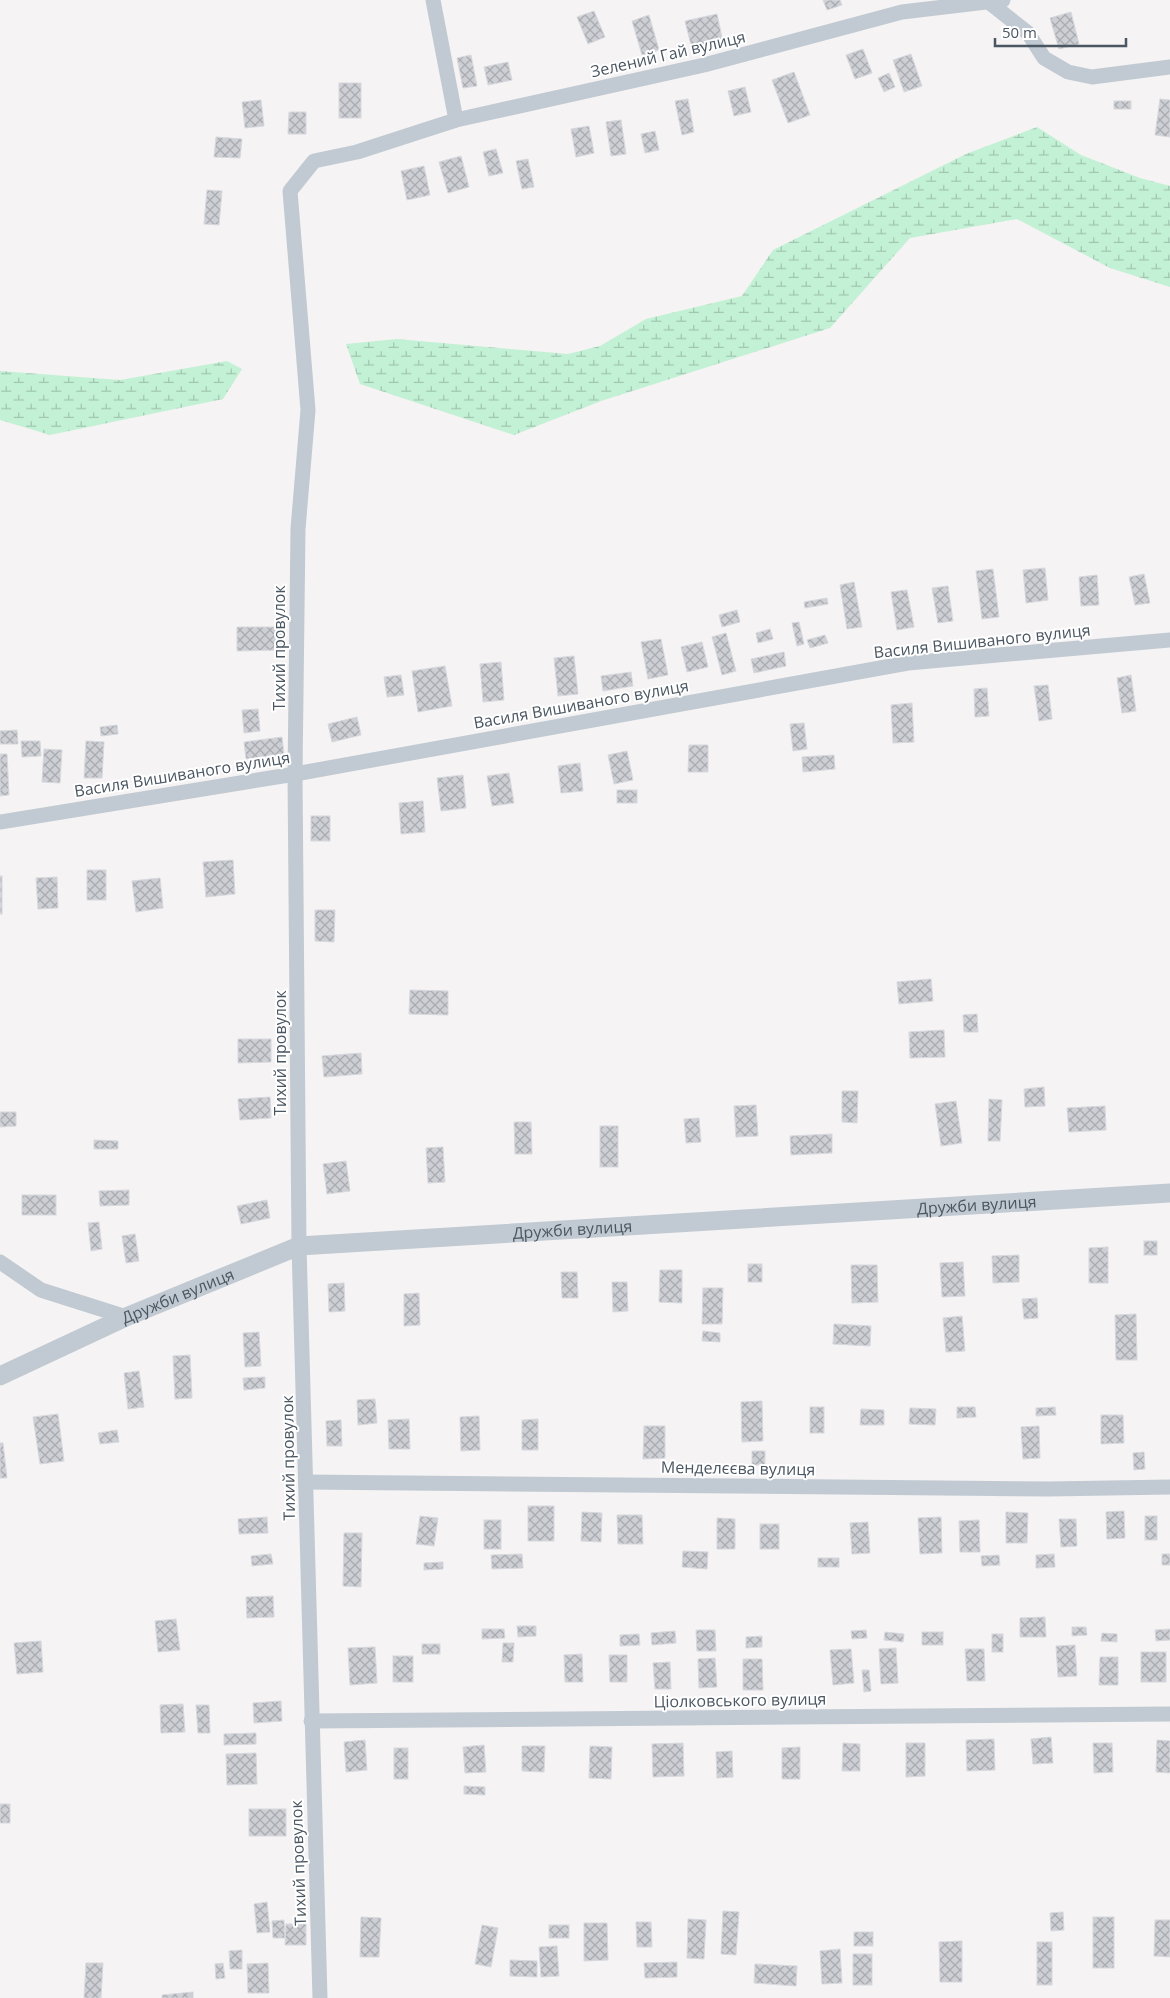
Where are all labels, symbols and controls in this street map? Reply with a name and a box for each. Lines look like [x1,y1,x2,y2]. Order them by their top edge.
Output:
scale bar [995,15,1126,47]
text: 50 m [1002,22,1037,42]
street label: Зелений Гай вулиця [589,26,747,82]
street label: Тихий провулок [268,585,290,711]
street label: Василя Вишиваного вулиця [872,619,1092,663]
street label: Василя Вишиваного вулиця [472,674,690,734]
street label: Василя Вишиваного вулиця [73,746,291,802]
street label: Тихий провулок [269,990,291,1116]
street label: Дружби вулиця [916,1190,1037,1219]
street label: Дружби вулиця [512,1215,633,1244]
street label: Дружби вулиця [118,1263,237,1329]
street label: Тихий провулок [276,1394,300,1521]
street label: Менделєєва вулиця [661,1456,815,1480]
street label: Ціолковського вулиця [653,1687,827,1713]
street label: Тихий провулок [285,1799,311,1926]

